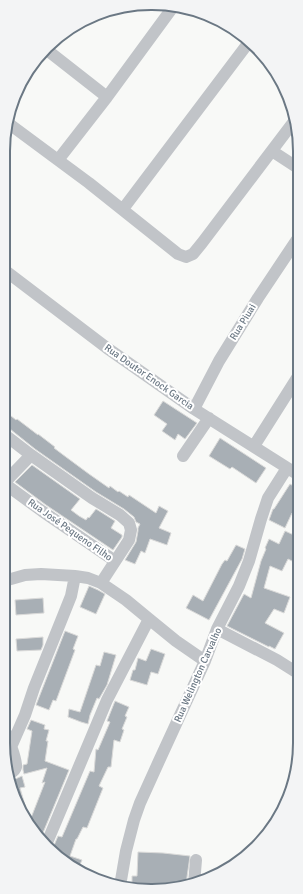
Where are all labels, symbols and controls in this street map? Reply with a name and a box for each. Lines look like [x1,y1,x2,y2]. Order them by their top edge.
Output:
street label: Rua Piuai [227,302,259,342]
street label: Rua Doutor Enock Garcia [102,342,196,412]
street label: Rua José Pequeno Filho [25,496,115,564]
street label: Rua Welington Carvalho [172,626,224,724]

